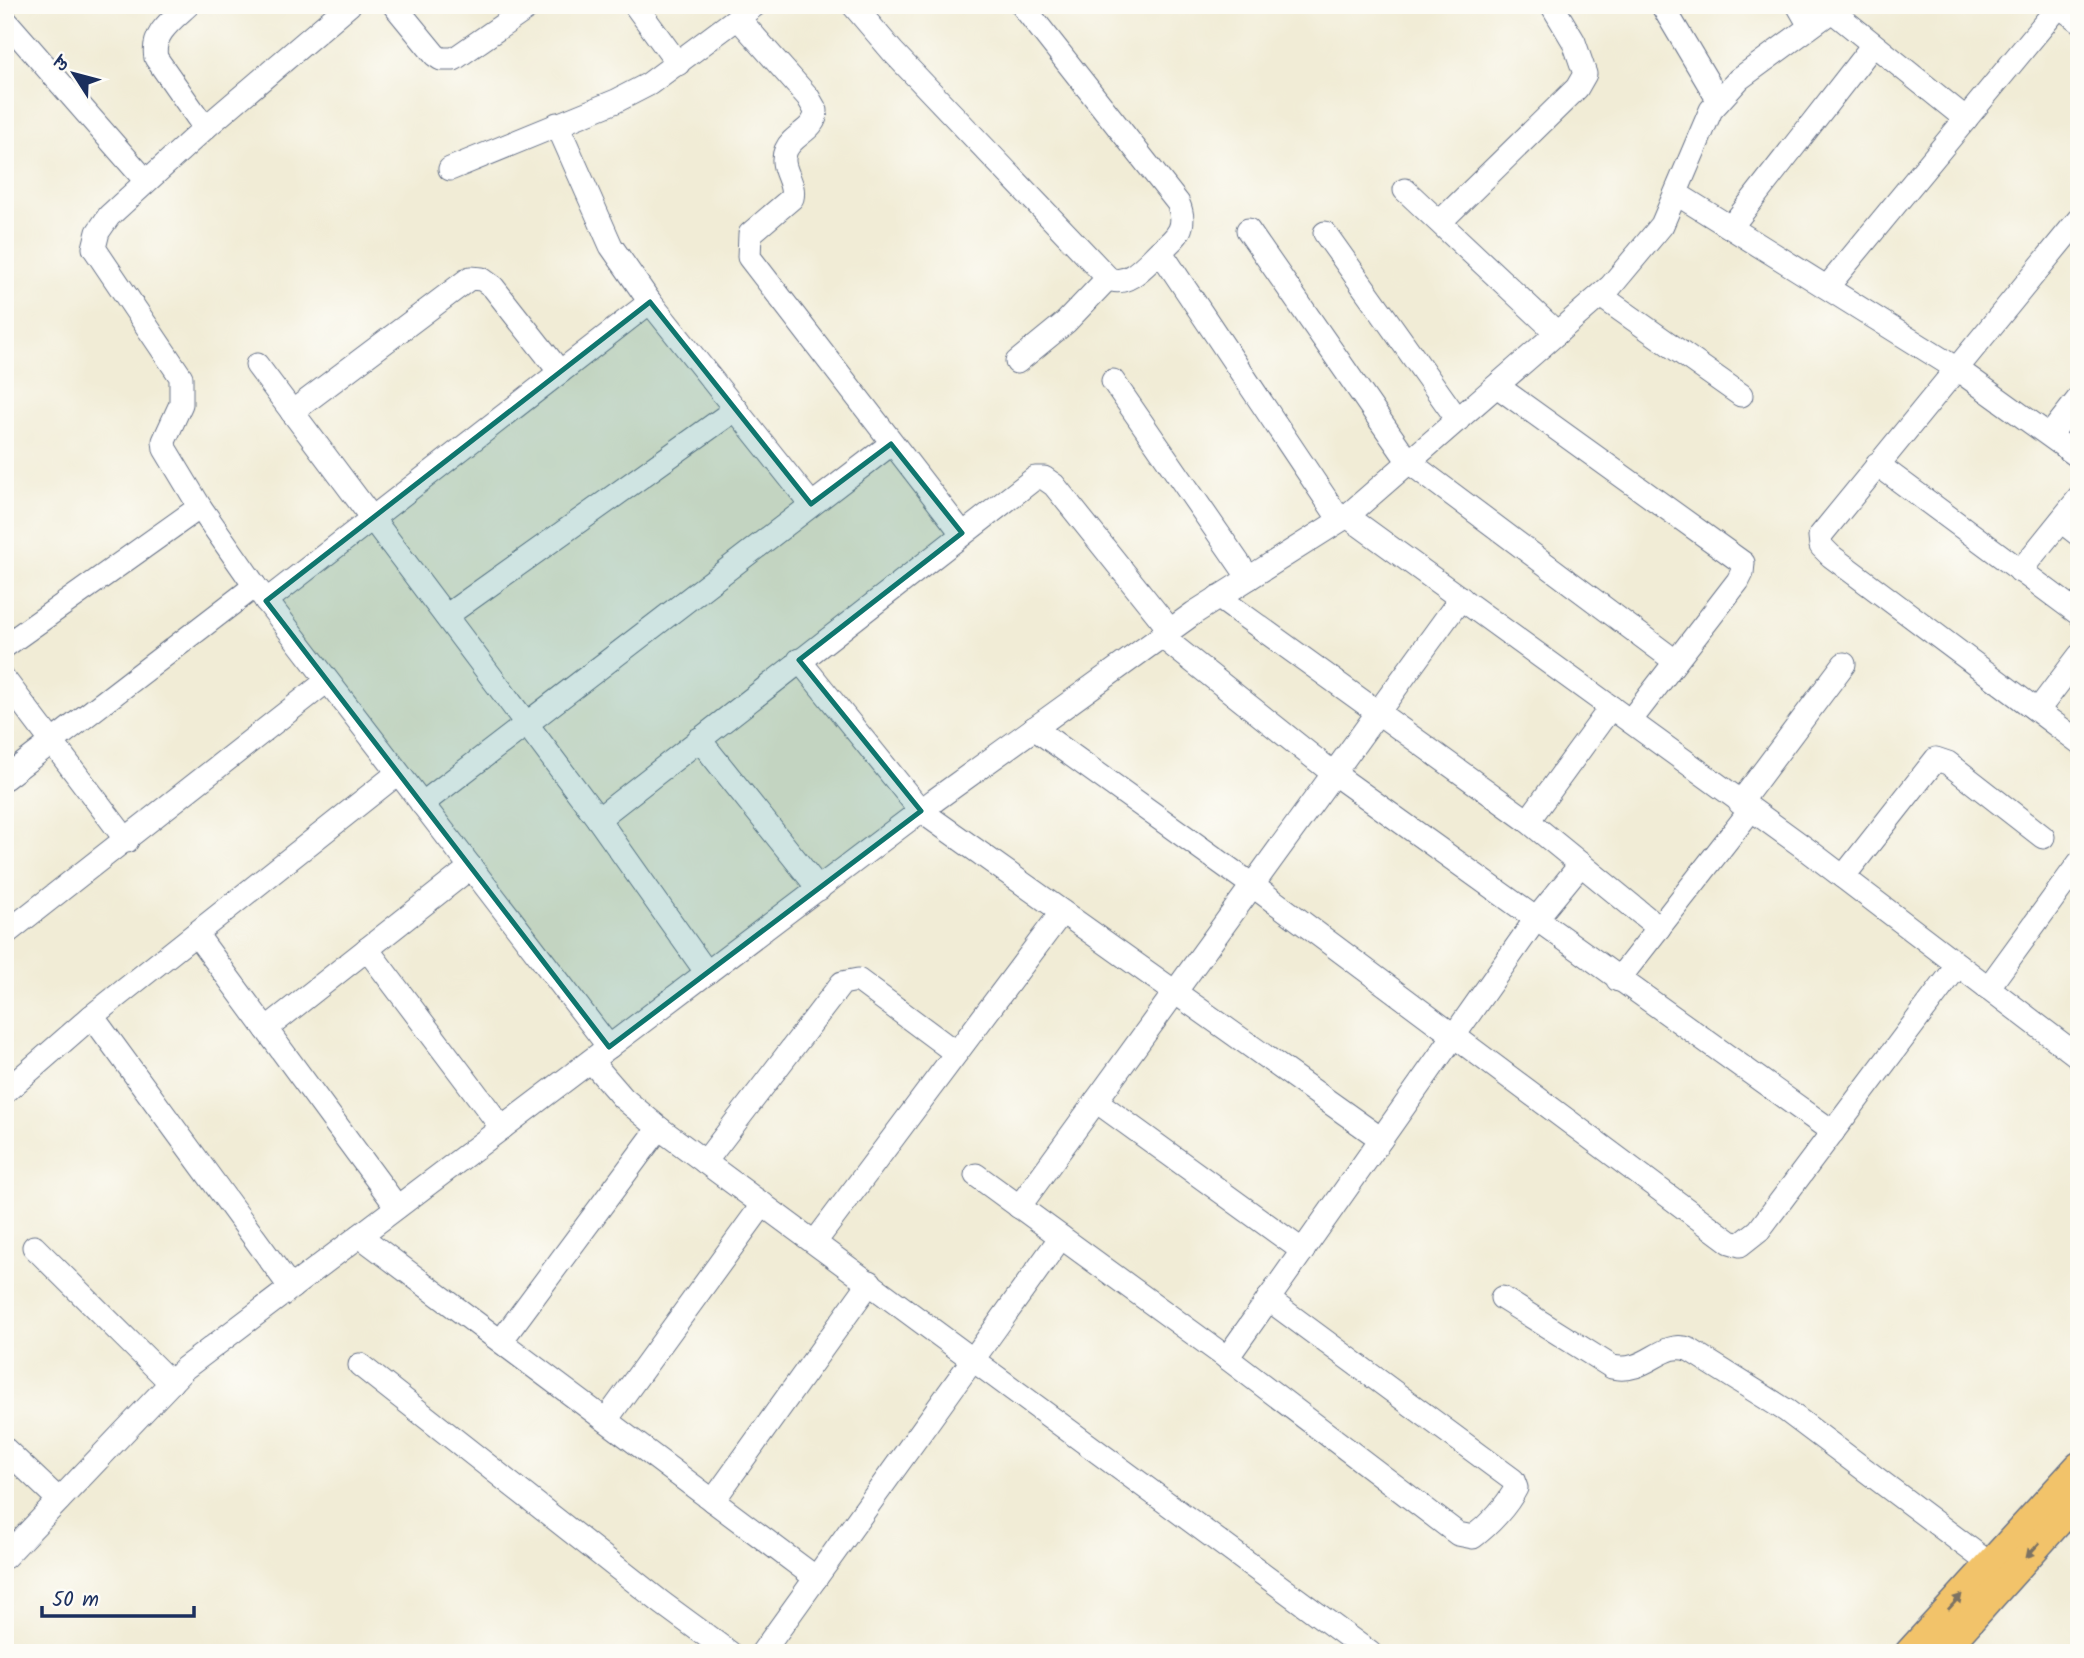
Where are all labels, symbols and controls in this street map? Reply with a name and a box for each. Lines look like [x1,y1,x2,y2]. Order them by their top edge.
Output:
north arrow [38,38,108,108]
text: उ [46,48,80,79]
one-way arrow [2025,1541,2041,1559]
scale bar [42,1574,194,1618]
text: 50 m [52,1584,99,1617]
one-way arrow [1946,1594,1962,1611]

